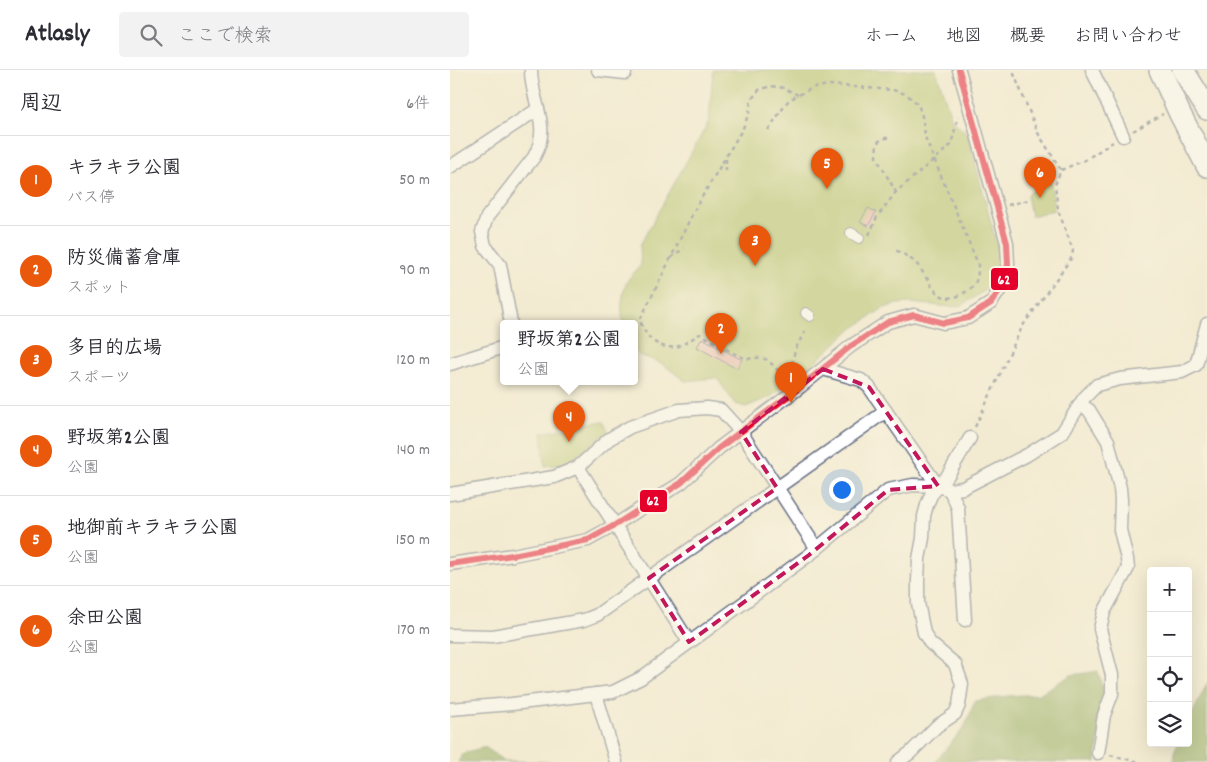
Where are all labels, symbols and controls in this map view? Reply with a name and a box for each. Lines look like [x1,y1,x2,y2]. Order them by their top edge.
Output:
search box [119,12,469,57]
text: Atlasly [25,18,89,52]
icon: search [137,21,165,49]
text: ここで検索 [177,24,272,51]
text: ホーム [865,25,918,50]
text: 地図 [946,25,982,50]
text: 概要 [1010,25,1046,50]
text: お問い合わせ [1074,25,1182,50]
text: 周辺 [20,90,62,120]
text: 6件 [406,93,430,116]
pin: 5 [811,148,843,189]
text: キラキラ公園 [67,156,181,183]
pin: 6 [1024,157,1056,198]
text: 1 [34,169,38,192]
text: 50 m [399,169,430,192]
text: バス停 [67,187,115,210]
pin: 3 [739,225,771,266]
text: 防災備蓄倉庫 [67,246,181,273]
text: 2 [33,259,40,282]
text: 90 m [399,259,430,282]
line badge: 62 [990,267,1019,291]
text: 62 [998,271,1010,291]
text: スポット [67,277,131,300]
pin: 2 [705,313,737,354]
popup [500,320,638,385]
text: 野坂第2公園 [517,328,621,355]
text: 多目的広場 [67,336,162,363]
text: 3 [32,349,40,372]
text: 120 m [396,349,430,372]
text: 公園 [517,359,549,382]
pin: 1 [775,362,807,403]
text: スポーツ [67,367,131,390]
pin: 4 [553,401,585,442]
text: 野坂第2公園 [67,426,170,453]
text: 4 [33,439,39,462]
text: 140 m [396,439,430,462]
text: 公園 [67,457,99,480]
your location [829,477,855,503]
line badge: 62 [639,489,668,513]
text: 62 [647,492,659,512]
text: 地御前キラキラ公園 [67,516,238,543]
text: 5 [32,529,40,552]
text: 150 m [396,529,430,552]
text: 公園 [67,547,99,570]
map controls [1147,567,1192,747]
button: + [1147,567,1192,612]
text: 余田公園 [67,606,143,633]
button: − [1147,612,1192,657]
text: 6 [32,619,40,642]
text: 170 m [397,619,430,642]
text: 公園 [67,637,99,660]
button: locate [1147,657,1192,702]
button: layers [1147,702,1192,747]

